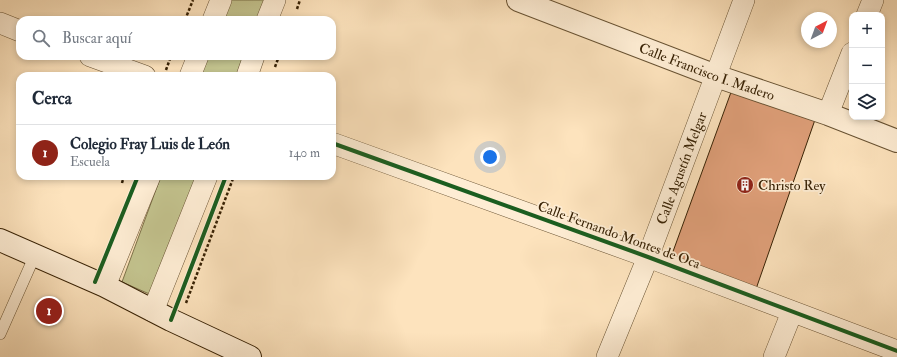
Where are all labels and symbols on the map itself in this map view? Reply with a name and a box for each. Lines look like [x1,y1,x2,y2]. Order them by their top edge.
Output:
north arrow [801,12,837,48]
street label: Calle Francisco I. Madero [637,39,777,104]
street label: Calle Agustín Melgar [652,109,710,227]
your location [480,147,500,167]
building icon: Christo Rey [735,175,755,195]
place label: Christo Rey [758,177,826,195]
street label: Calle Fernando Montes de Oca [535,198,703,272]
pin: 1 [36,296,62,326]

